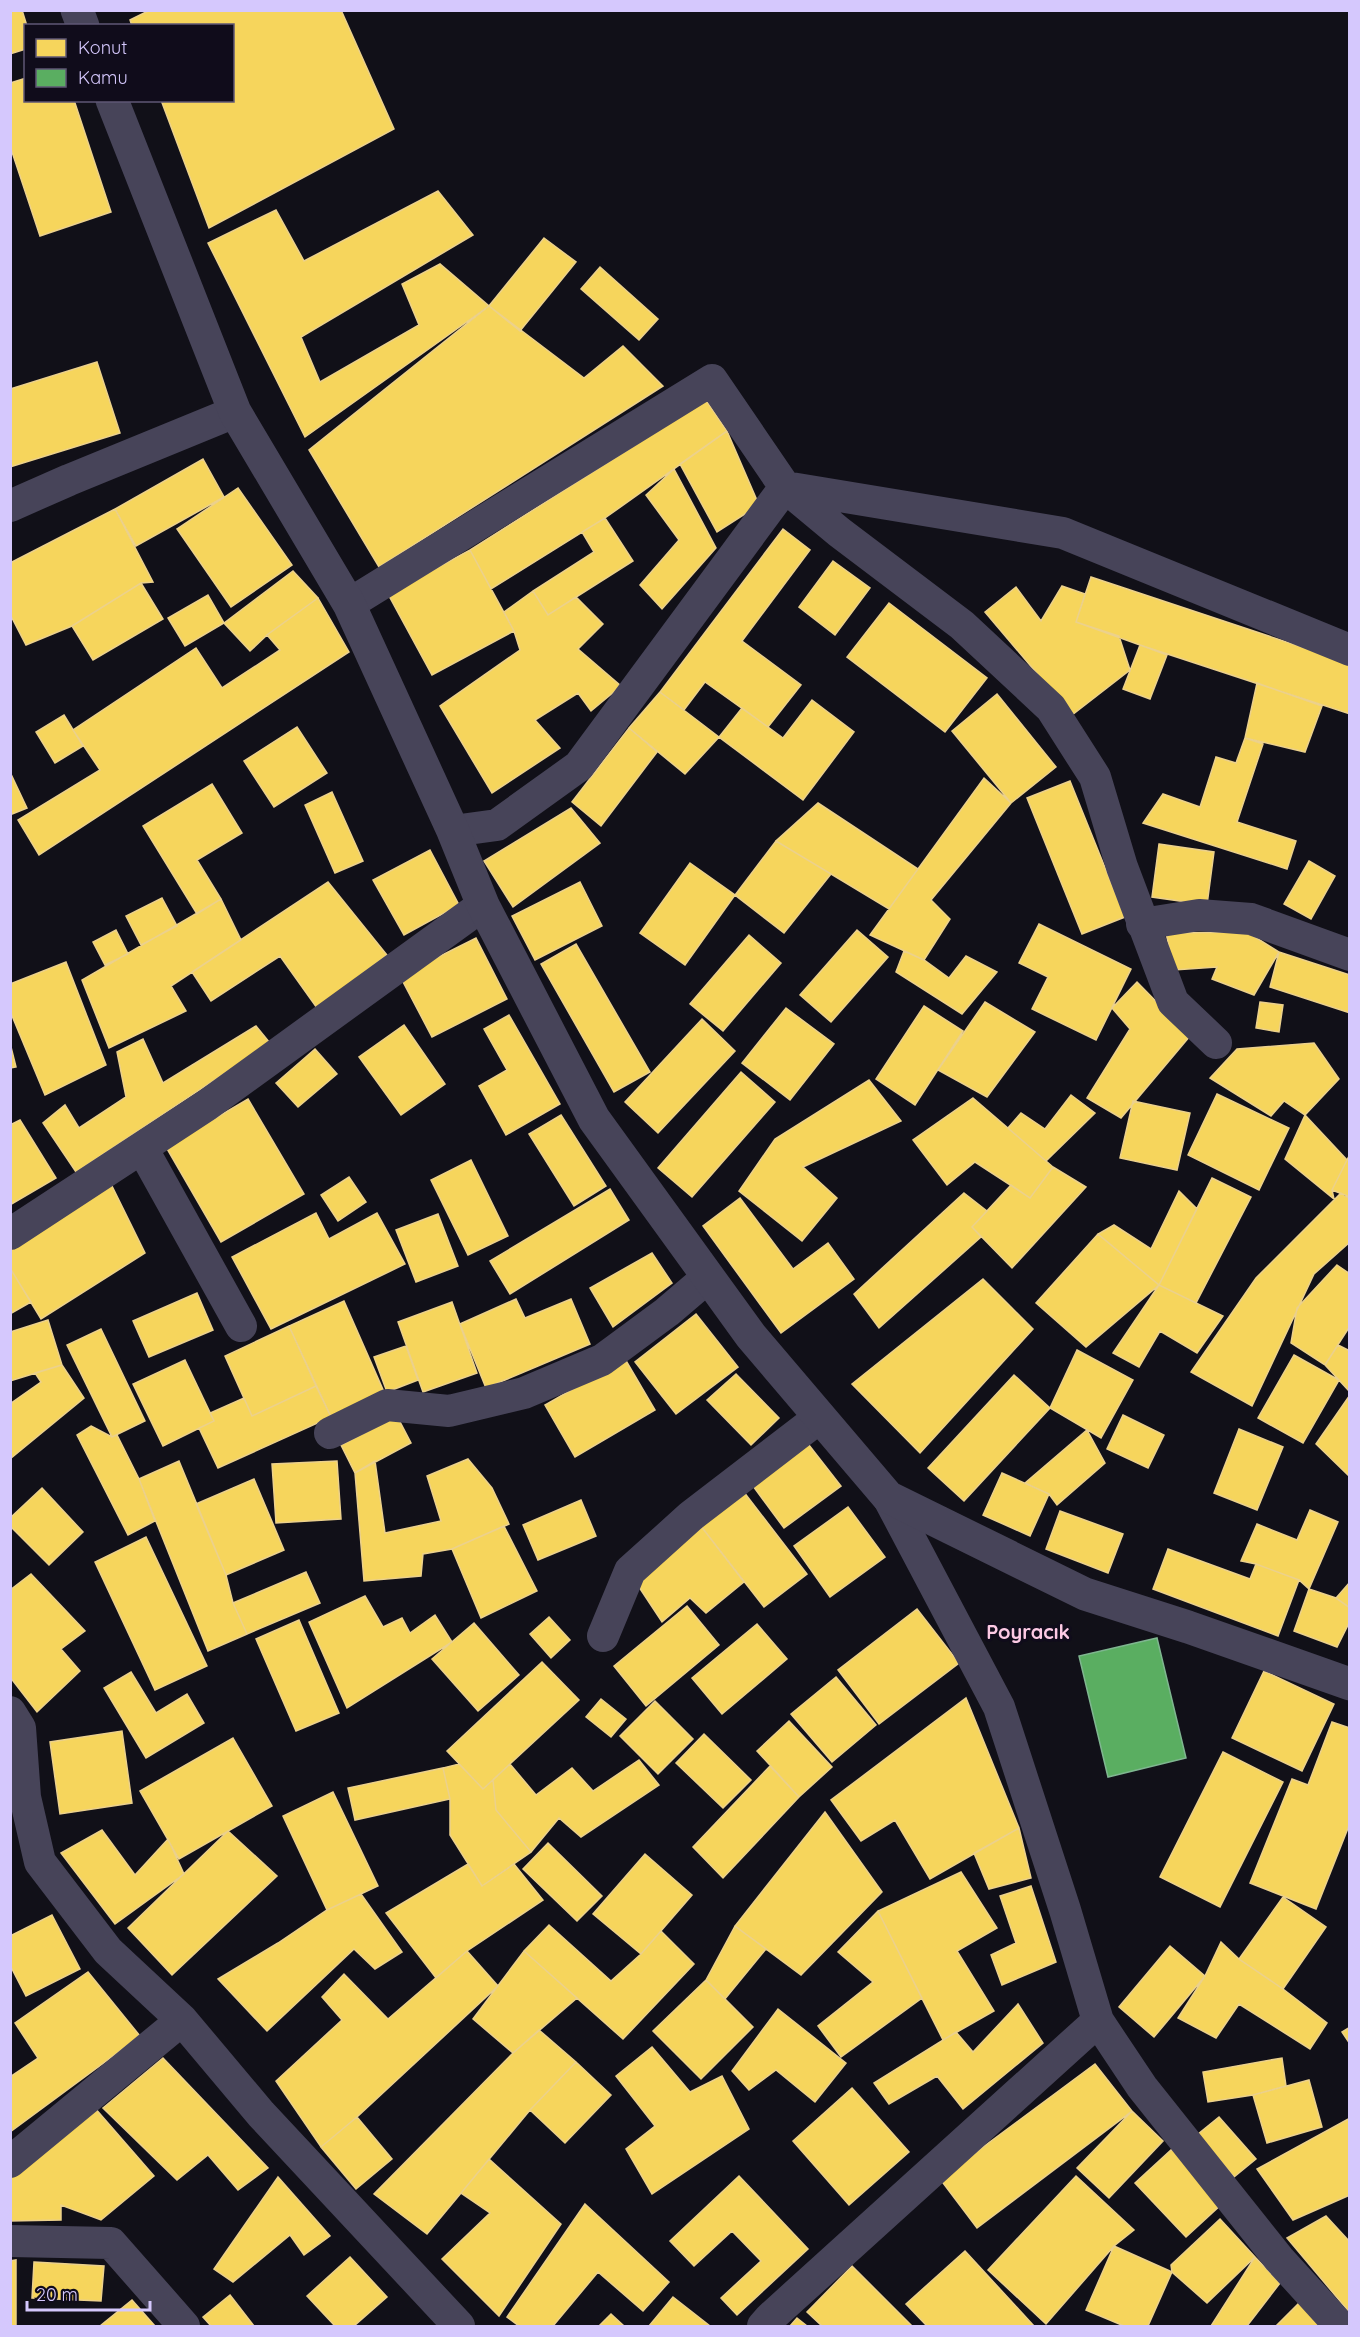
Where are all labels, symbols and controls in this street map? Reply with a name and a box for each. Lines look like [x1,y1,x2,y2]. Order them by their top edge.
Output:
legend [24,24,234,102]
text: Konut [78,36,127,59]
text: Kamu [78,66,128,89]
district label: Poyracık [986,1619,1070,1644]
scale bar [27,2274,150,2312]
text: 20 m [36,2283,78,2306]

